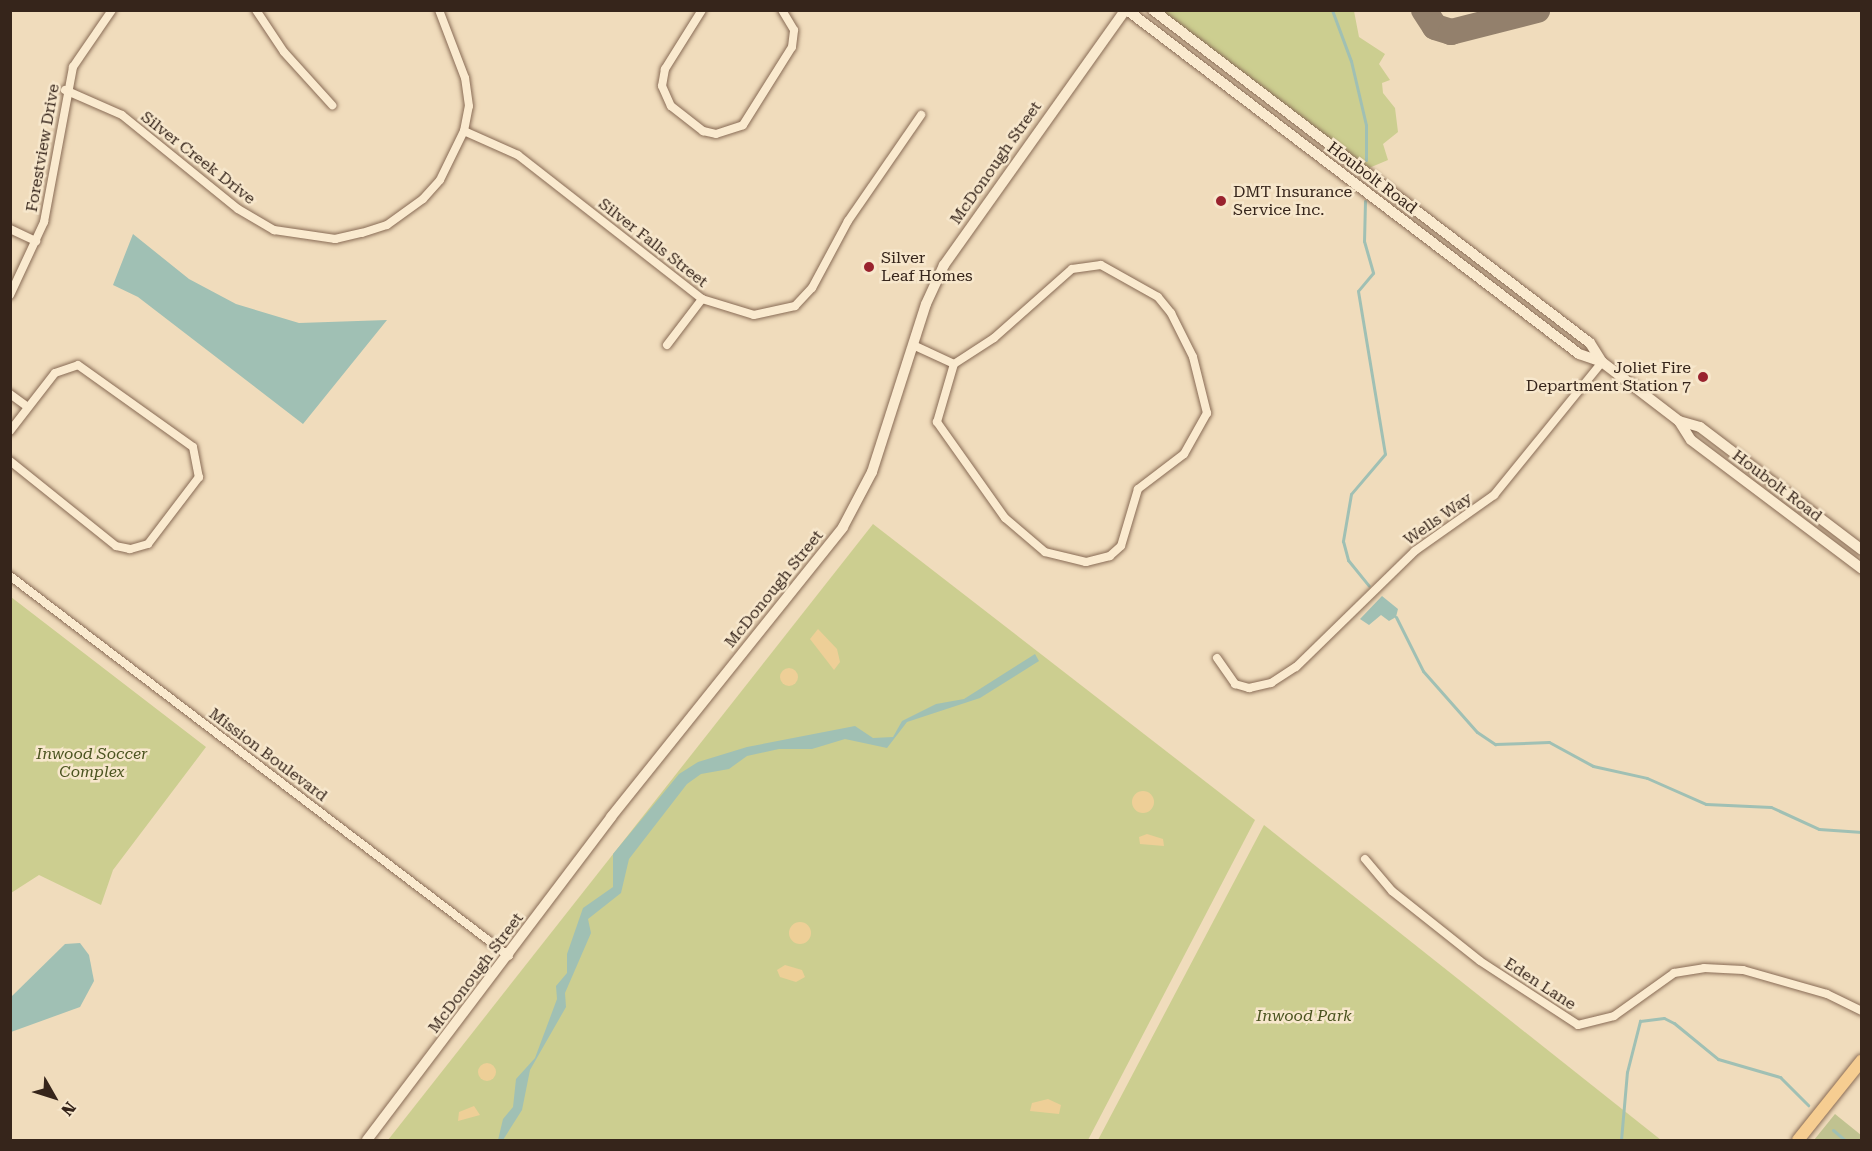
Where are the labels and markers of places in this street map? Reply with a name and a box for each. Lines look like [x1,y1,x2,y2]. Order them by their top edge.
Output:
place label: DMT Insurance Service Inc. [1233,182,1352,220]
marker: DMT Insurance Service Inc. [1214,194,1228,208]
place label: Silver Leaf Homes [881,248,973,286]
marker: Silver Leaf Homes [862,260,876,274]
place label: Joliet Fire Department Station 7 [1526,358,1691,396]
marker: Joliet Fire Department Station 7 [1696,370,1710,384]

